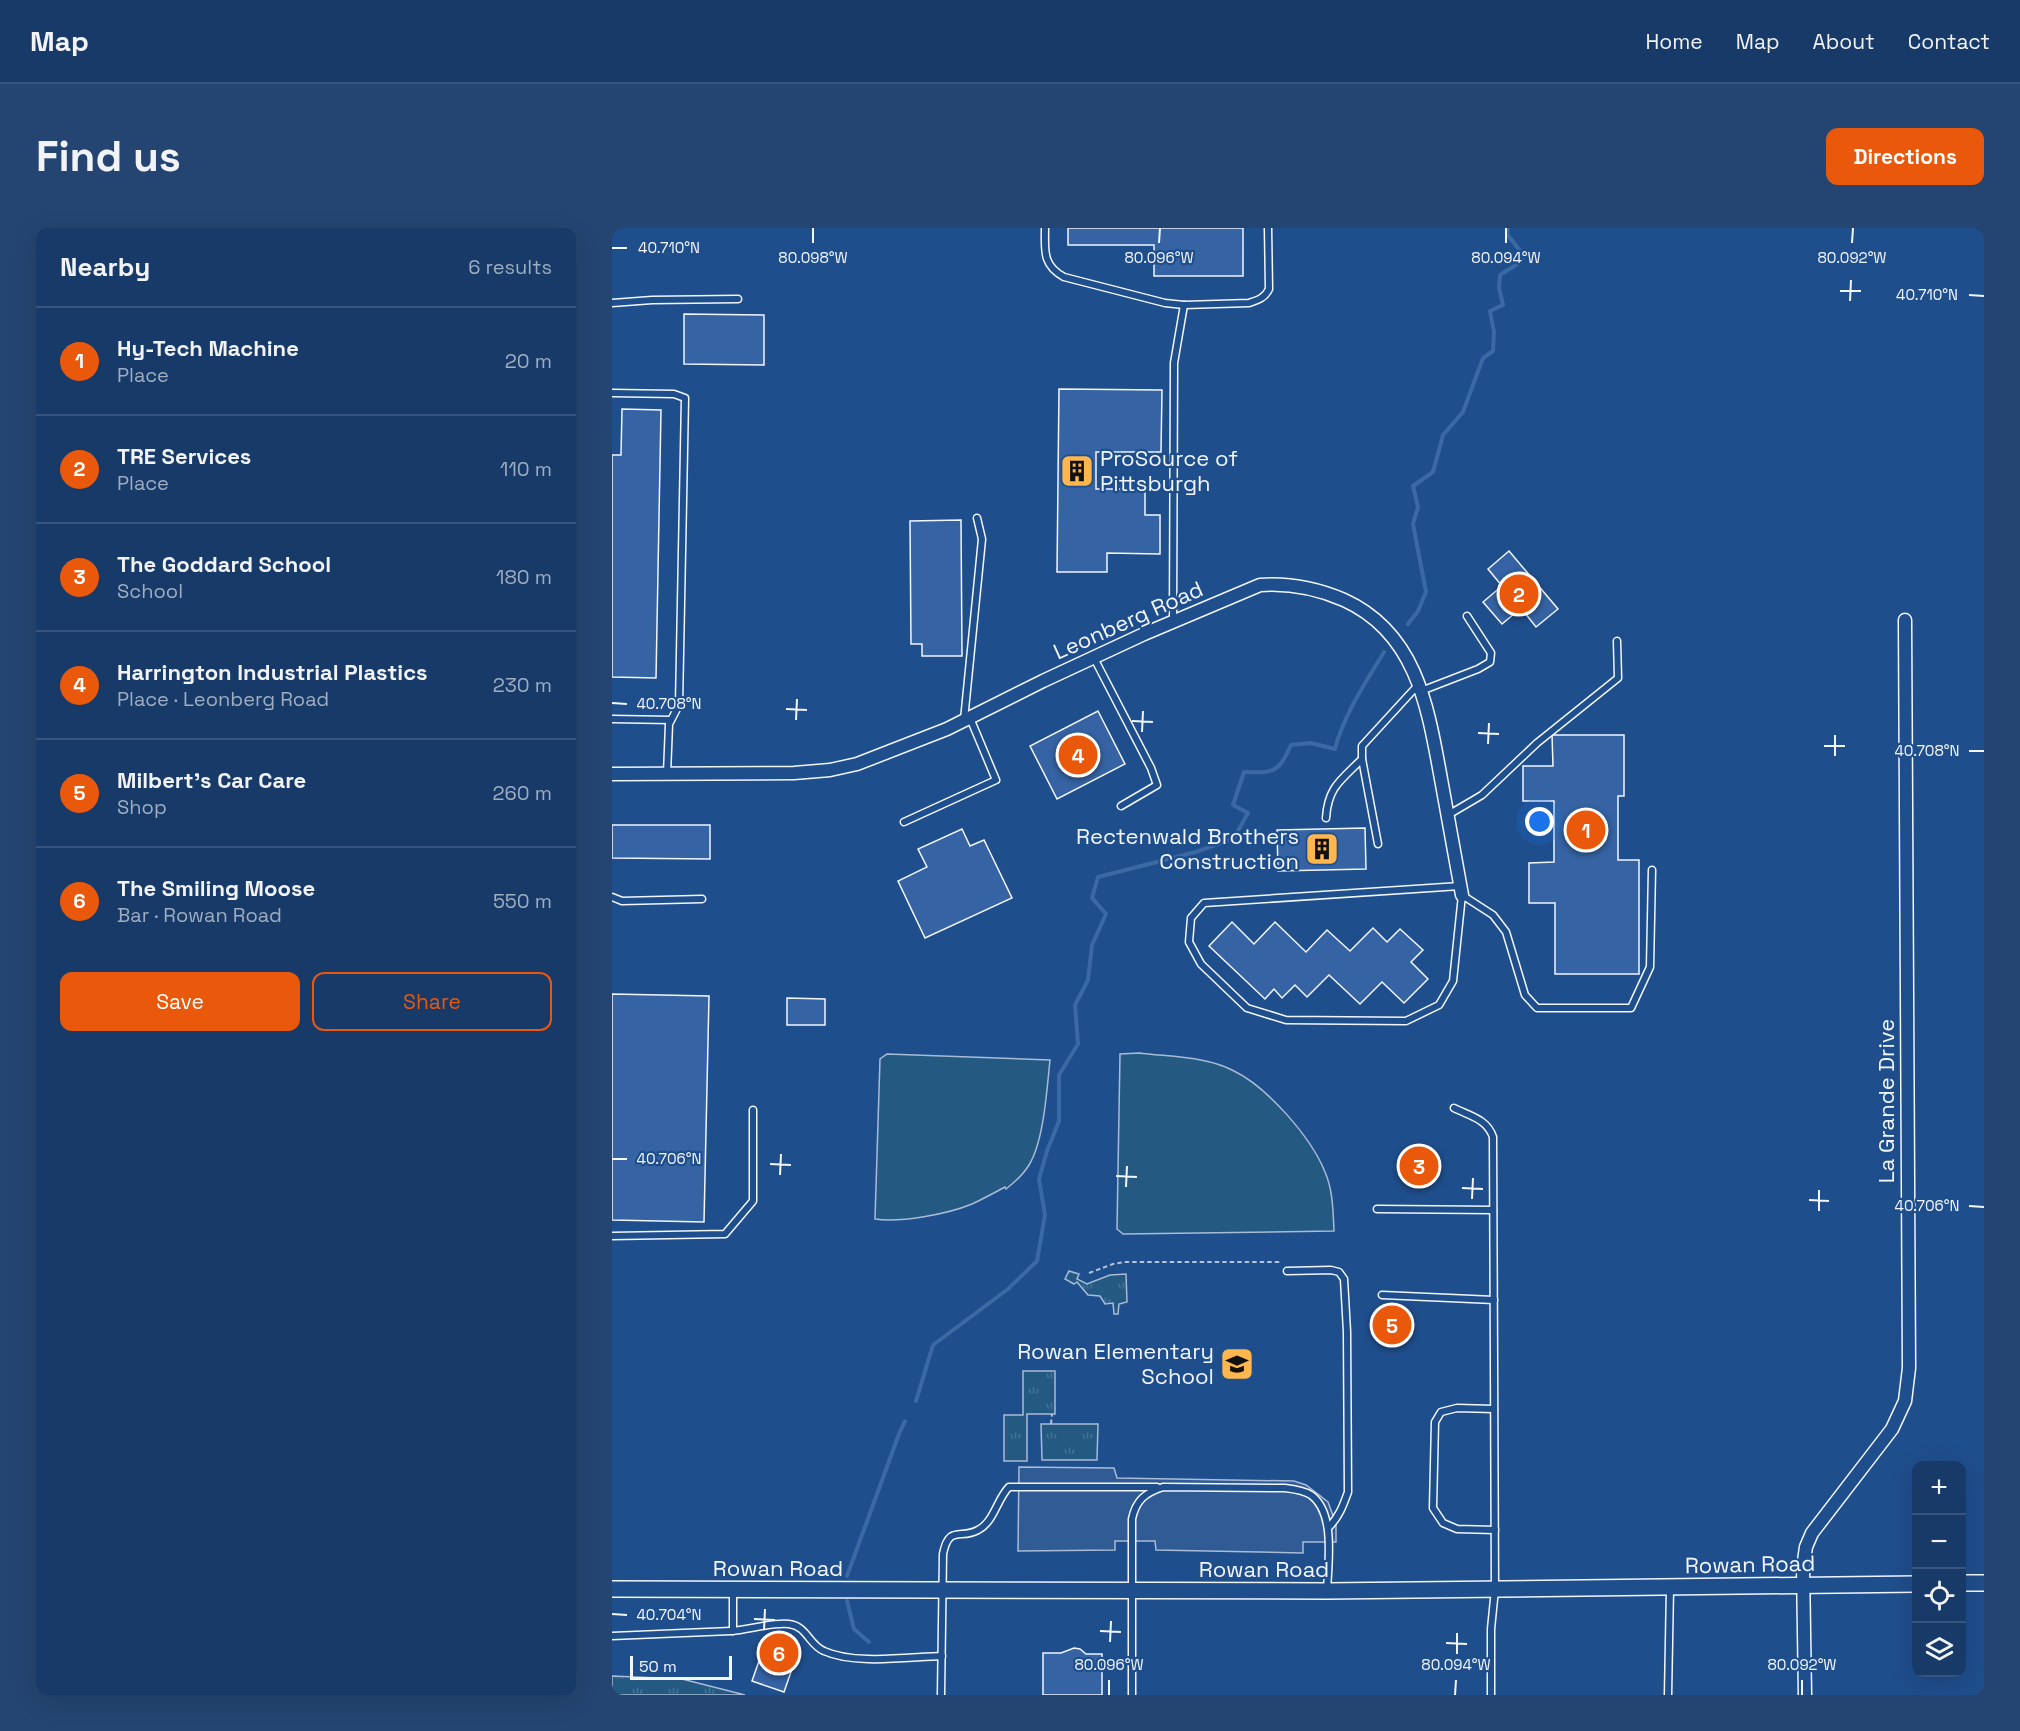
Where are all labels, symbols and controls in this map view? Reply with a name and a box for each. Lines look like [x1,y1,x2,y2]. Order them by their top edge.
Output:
text: Map [30,23,89,59]
text: Home [1645,28,1703,55]
text: Map [1736,28,1780,55]
text: About [1813,28,1875,55]
text: Contact [1908,28,1990,55]
button: Directions [1826,128,1984,185]
text: Find us [36,130,181,183]
text: 40.710°N [638,238,700,257]
text: 80.098°W [778,248,848,267]
text: 80.096°W [1124,248,1194,267]
text: 80.094°W [1471,248,1541,267]
text: 80.092°W [1818,248,1886,267]
text: Nearby [60,250,150,284]
text: 6 results [468,254,552,280]
text: 40.710°N [1896,285,1958,304]
text: Hy-Tech Machine [117,334,299,362]
text: 1 [75,348,84,374]
text: 20 m [505,348,552,374]
text: Place [117,362,169,388]
text: TRE Services [117,442,251,470]
place label: ProSource of Pittsburgh [1100,444,1238,497]
building icon: ProSource of Pittsburgh [1059,453,1095,489]
text: 2 [74,456,85,482]
text: 110 m [500,456,552,482]
text: Place [117,470,169,496]
text: The Goddard School [117,550,331,578]
text: 3 [73,564,86,590]
text: 180 m [496,564,552,590]
pin: 2 [1500,572,1538,616]
street label: Leonberg Road [1049,574,1207,666]
text: School [117,578,183,604]
text: Harrington Industrial Plastics [117,658,428,686]
text: 4 [73,672,86,698]
text: 230 m [493,672,552,698]
text: Place · Leonberg Road [117,686,329,712]
text: 40.708°N [636,694,702,713]
pin: 4 [1058,732,1098,778]
text: 40.708°N [1894,741,1960,760]
text: Milbert's Car Care [117,766,306,794]
text: 5 [74,780,86,806]
text: 260 m [493,780,552,806]
text: Shop [117,794,167,820]
your location [1525,807,1554,836]
pin: 1 [1566,808,1606,852]
place label: Rectenwald Brothers Construction [1076,822,1299,875]
building icon: Rectenwald Brothers Construction [1304,831,1340,867]
text: The Smiling Moose [117,874,315,902]
text: 6 [73,888,86,914]
text: 550 m [493,888,552,914]
text: Bar · Rowan Road [117,902,282,928]
button: Save [60,972,300,1031]
button: Share [312,972,552,1031]
street label: La Grande Drive [1872,1019,1900,1183]
pin: 3 [1400,1144,1438,1188]
text: 40.706°N [637,1149,701,1168]
text: 40.706°N [1895,1196,1959,1215]
pin: 5 [1372,1302,1412,1348]
place label: Rowan Elementary School [1017,1337,1214,1390]
school or university icon: Rowan Elementary School [1219,1346,1255,1382]
map controls [1912,1461,1966,1677]
button: + [1912,1461,1966,1515]
button: − [1912,1515,1966,1569]
street label: Rowan Road [1685,1549,1815,1579]
street label: Rowan Road [713,1554,843,1582]
street label: Rowan Road [1199,1555,1329,1583]
button: locate [1912,1569,1966,1623]
text: 40.704°N [636,1605,702,1624]
button: layers [1912,1623,1966,1677]
pin: 6 [760,1630,798,1676]
scale bar [630,1653,732,1680]
text: 80.096°W [1074,1655,1144,1674]
text: 80.094°W [1421,1655,1491,1674]
text: 80.092°W [1768,1655,1836,1674]
text: 50 m [639,1656,677,1677]

